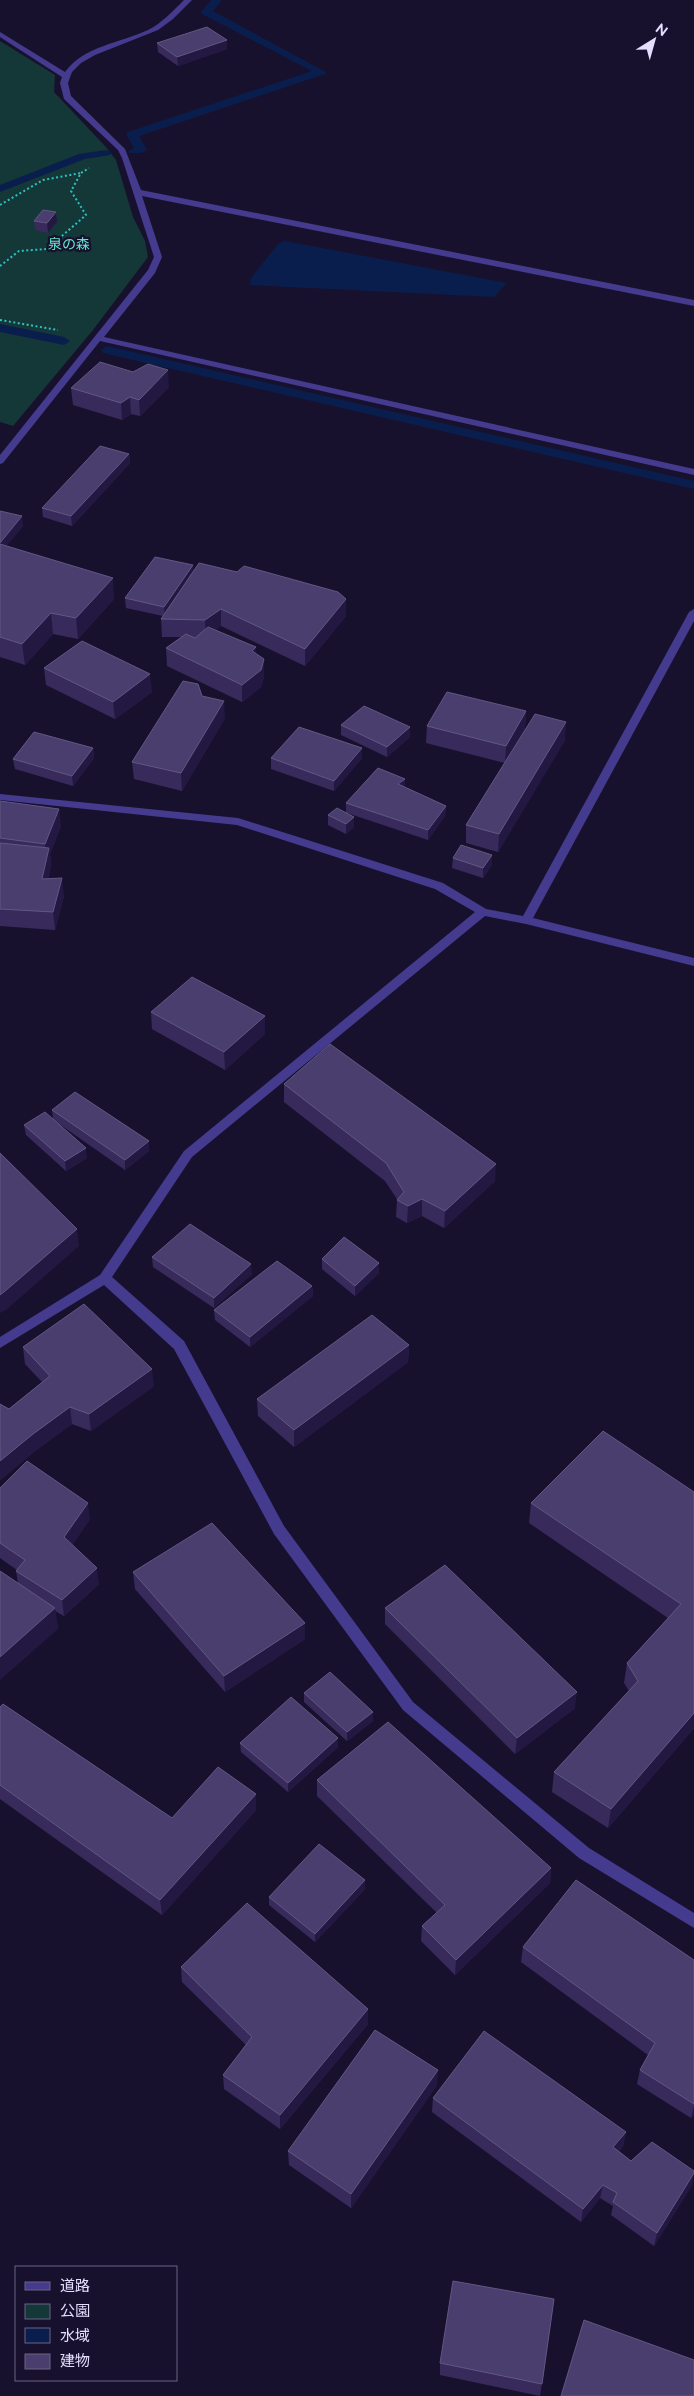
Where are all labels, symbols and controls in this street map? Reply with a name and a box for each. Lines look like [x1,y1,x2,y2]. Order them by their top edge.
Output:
north arrow [629,15,679,65]
text: N [653,20,671,39]
park label: 泉の森 [48,236,90,252]
legend [15,2266,178,2381]
text: 道路 [60,2277,90,2295]
text: 公園 [60,2302,90,2320]
text: 水域 [60,2327,90,2345]
text: 建物 [60,2352,90,2370]

